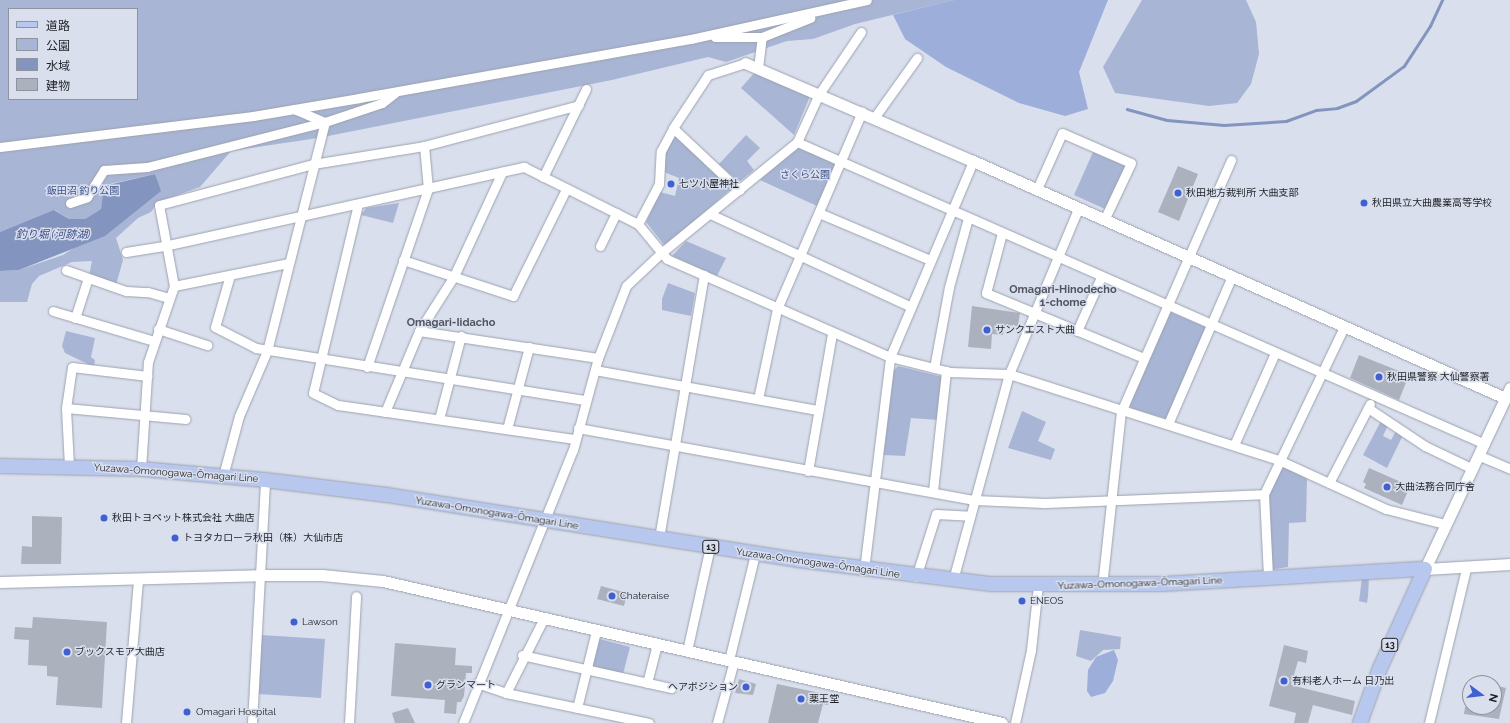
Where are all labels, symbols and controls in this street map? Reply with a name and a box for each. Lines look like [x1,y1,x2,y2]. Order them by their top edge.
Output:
legend [8,8,138,100]
text: 道路 [46,19,70,33]
text: 公園 [46,39,70,53]
text: 水域 [46,59,70,73]
text: 建物 [46,79,70,93]
park label: さくら公園 [780,169,830,181]
place label: 七ツ小屋神社 [679,178,739,190]
marker: 七ツ小屋神社 [666,179,676,189]
park label: 飯田沼 釣り公園 [47,185,119,197]
place label: 秋田地方裁判所 大曲支部 [1186,187,1299,199]
marker: 秋田地方裁判所 大曲支部 [1173,188,1183,198]
place label: 秋田県立大曲農業高等学校 [1372,197,1492,209]
marker: 秋田県立大曲農業高等学校 [1359,198,1369,208]
water label: 釣り堀 (河跡湖) [16,228,90,242]
district label: Omagari-Hinodecho 1-chome [1009,284,1117,310]
district label: Omagari-Iidacho [407,316,495,330]
place label: サンクエスト大曲 [995,324,1075,336]
marker: サンクエスト大曲 [982,325,992,335]
place label: 秋田県警察 大仙警察署 [1387,371,1490,383]
marker: 秋田県警察 大仙警察署 [1374,372,1384,382]
street label: Yuzawa-Omonogawa-Ōmagari Line [93,461,259,485]
place label: 大曲法務合同庁舎 [1395,481,1475,493]
marker: 大曲法務合同庁舎 [1382,482,1392,492]
street label: Yuzawa-Omonogawa-Ōmagari Line [415,494,579,532]
place label: 秋田トヨペット株式会社 大曲店 [112,512,255,524]
marker: 秋田トヨペット株式会社 大曲店 [99,513,109,523]
place label: トヨタカローラ秋田（株）大仙市店 [183,532,343,544]
marker: トヨタカローラ秋田（株）大仙市店 [170,533,180,543]
road number: 13 [702,540,720,554]
street label: Yuzawa-Omonogawa-Ōmagari Line [735,546,901,580]
street label: Yuzawa-Omonogawa-Ōmagari Line [1057,574,1223,592]
place label: Chateraise [620,590,669,602]
marker: Chateraise [607,591,617,601]
place label: ENEOS [1030,595,1063,607]
marker: ENEOS [1017,596,1027,606]
place label: Lawson [302,616,338,628]
marker: Lawson [289,617,299,627]
road number: 13 [1381,638,1399,652]
place label: ブックスモア大曲店 [75,646,165,658]
marker: ブックスモア大曲店 [62,647,72,657]
place label: 有料老人ホーム 日乃出 [1292,675,1395,687]
north arrow [1462,675,1502,715]
marker: 有料老人ホーム 日乃出 [1279,676,1289,686]
place label: グランマート [436,679,496,691]
marker: グランマート [423,680,433,690]
place label: ヘアポジション [668,681,738,693]
marker: ヘアポジション [741,682,751,692]
text: N [1486,692,1500,704]
place label: 薬王堂 [809,693,839,705]
marker: 薬王堂 [796,694,806,704]
marker: Omagari Hospital [181,706,193,718]
place label: Omagari Hospital [196,706,276,718]

